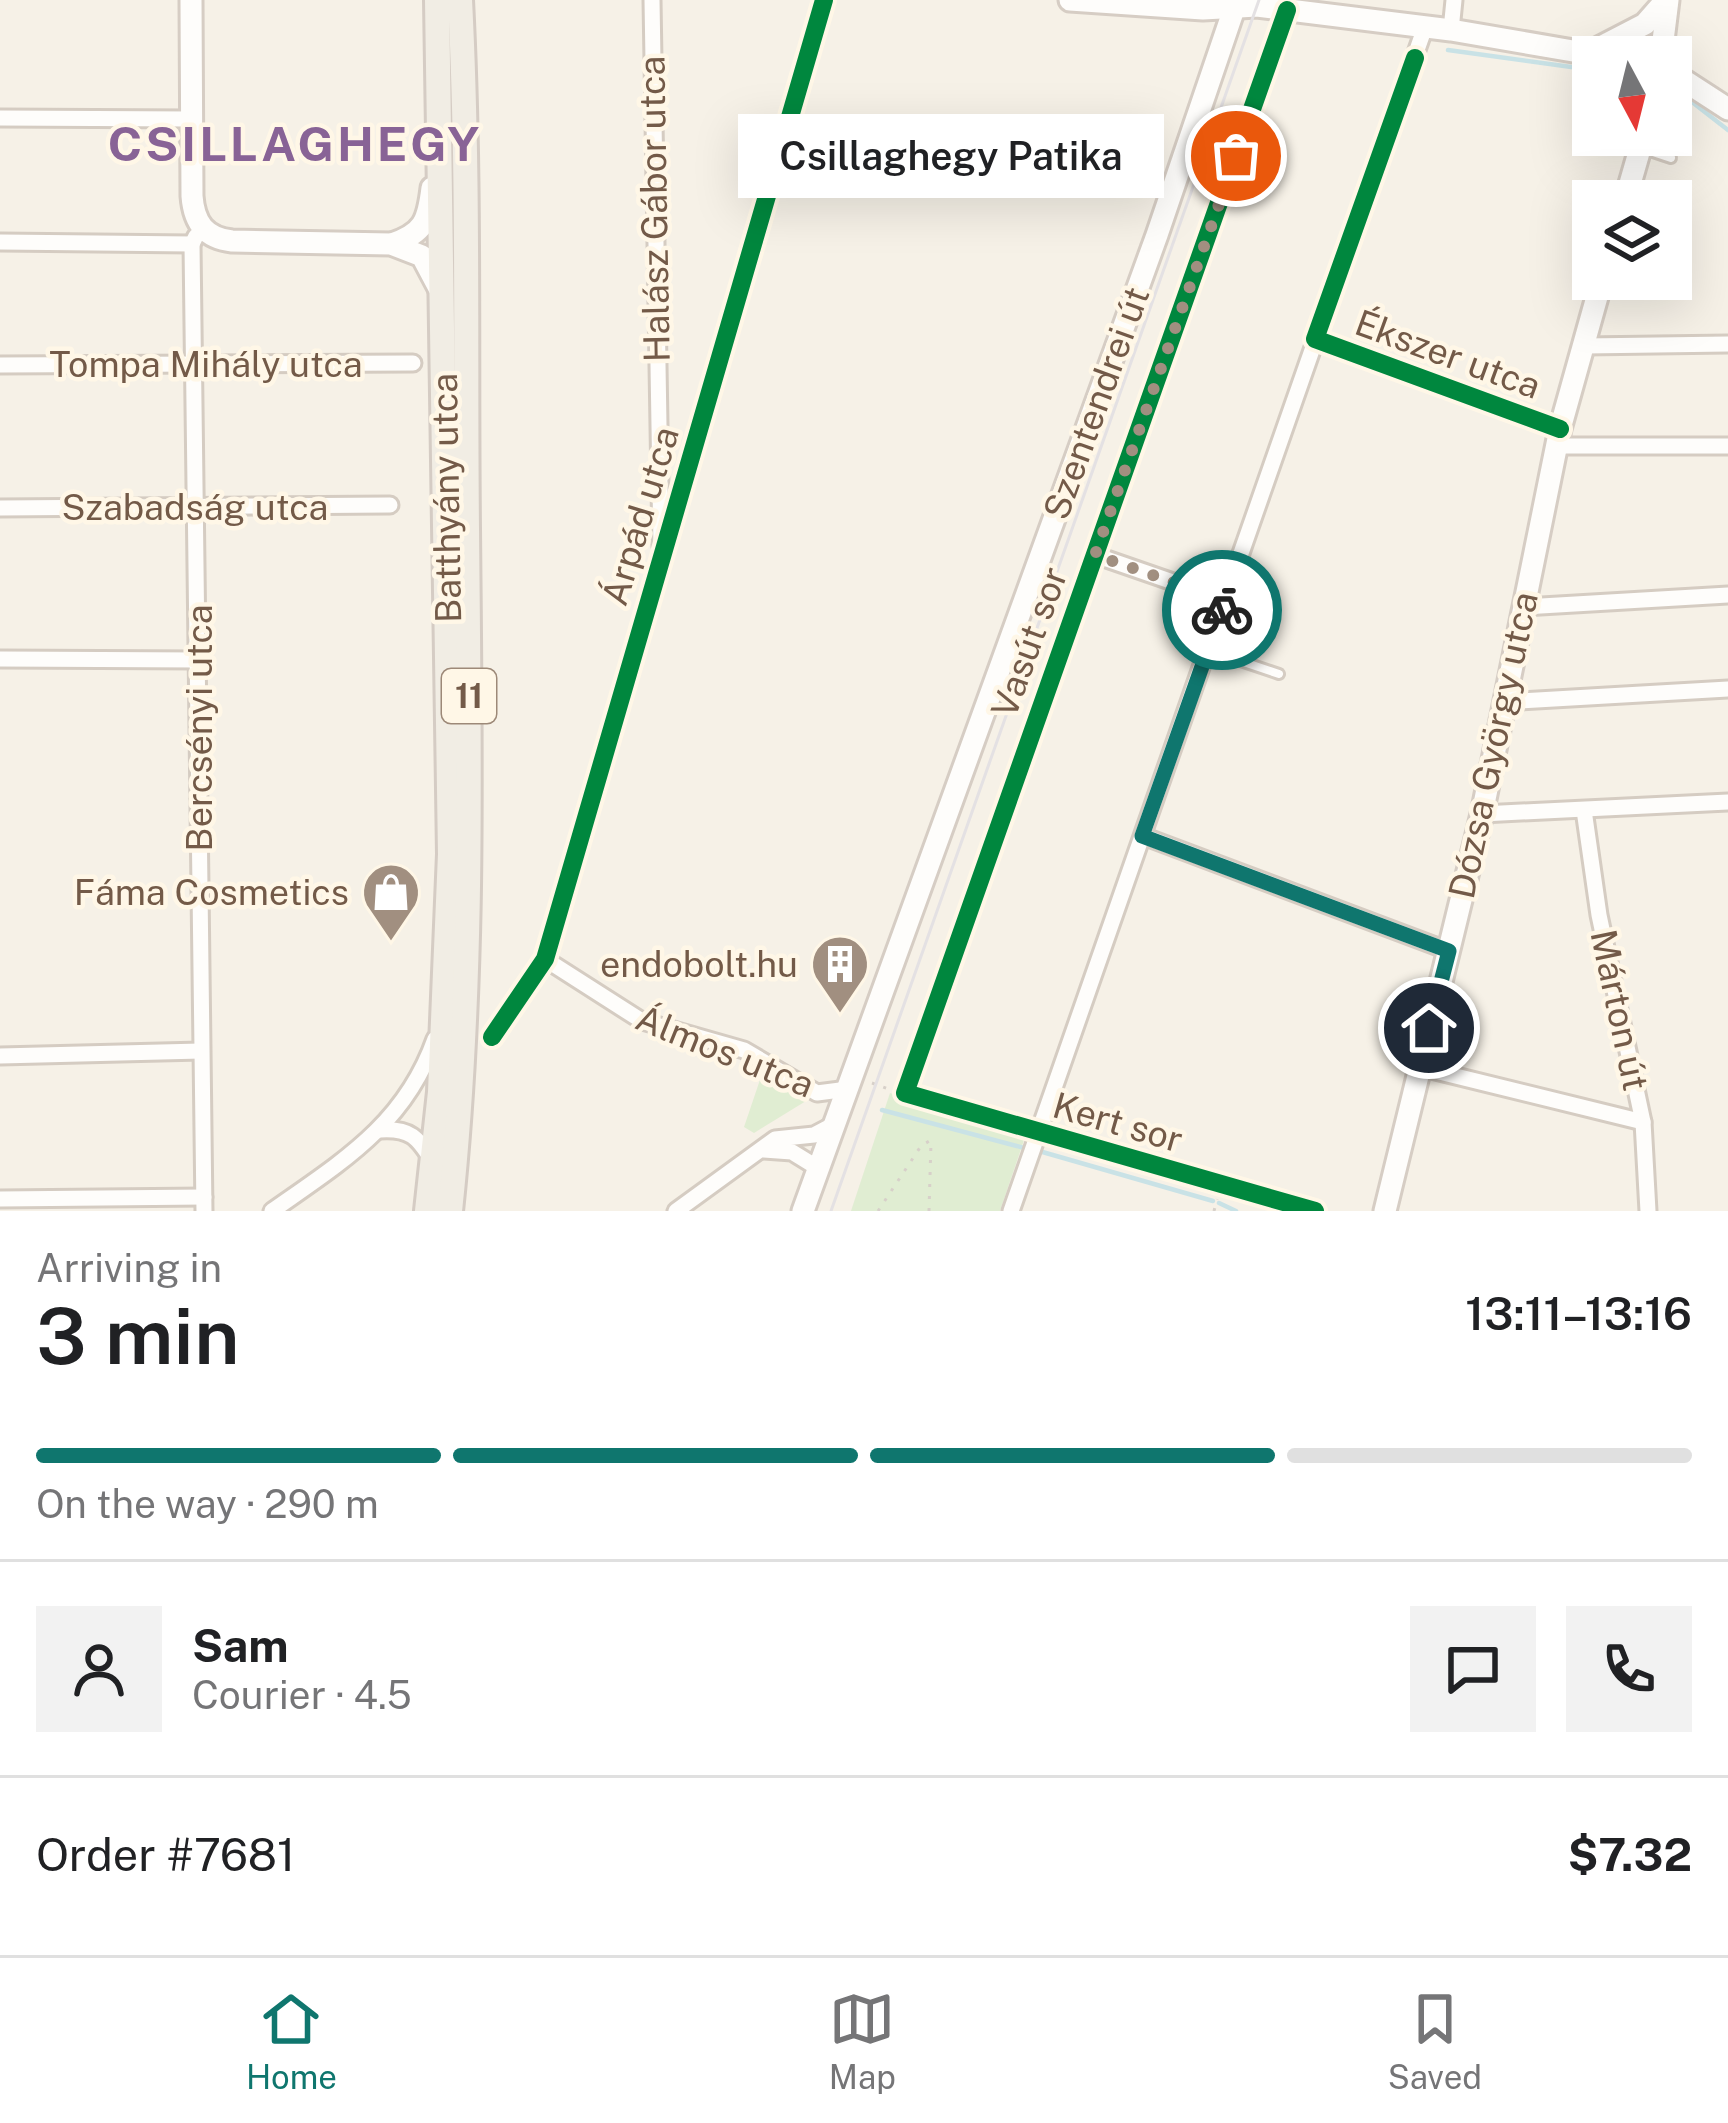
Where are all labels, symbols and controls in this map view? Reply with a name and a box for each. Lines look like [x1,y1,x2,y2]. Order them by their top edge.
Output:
north arrow [1572,36,1692,156]
map controls [1572,36,1692,300]
street label: Halász Gábor utca [630,55,678,363]
pin [1185,105,1287,207]
callout: Csillaghegy Patika [738,114,1164,198]
district label: CSILLAGHEGY [108,115,482,172]
icon: bag [1203,123,1269,189]
text: Csillaghegy Patika [779,133,1123,179]
button: layers [1572,180,1692,300]
street label: Szentendrei út [1034,281,1158,525]
street label: Ékszer utca [1350,301,1546,407]
street label: Tompa Mihály utca [49,343,363,385]
street label: Batthyány utca [423,373,469,623]
street label: Árpád utca [593,422,687,610]
street label: Szabadság utca [62,486,328,528]
courier [1162,550,1282,670]
street label: Vasút sor [982,561,1076,723]
icon: bike [1189,577,1255,643]
street label: Dózsa György utca [1440,588,1546,902]
street label: Bercsényi utca [178,604,220,852]
road number: 11 [442,669,496,723]
shop icon: Fáma Cosmetics [360,861,422,943]
place label: Fáma Cosmetics [74,871,349,913]
street label: Márton út [1582,926,1658,1094]
building icon: endobolt.hu [809,933,871,1015]
place label: endobolt.hu [600,943,798,985]
pin [1378,977,1480,1079]
icon: home [1396,995,1462,1061]
street label: Álmos utca [630,996,820,1106]
street label: Kert sor [1048,1084,1188,1160]
text: Arriving in [36,1245,222,1291]
text: 13:11–13:16 [1465,1287,1692,1340]
text: 3 min [36,1290,240,1382]
text: On the way · 290 m [36,1481,379,1527]
button: person [36,1606,162,1732]
button: chat [1410,1606,1536,1732]
button: phone [1566,1606,1692,1732]
text: Sam [192,1619,289,1672]
text: Courier · 4.5 [192,1672,412,1718]
text: Order #7681 [36,1828,295,1881]
text: $7.32 [1568,1828,1692,1881]
tab: Home [246,1986,337,2096]
tab: Map [829,1986,896,2096]
tab: Saved [1388,1986,1482,2096]

